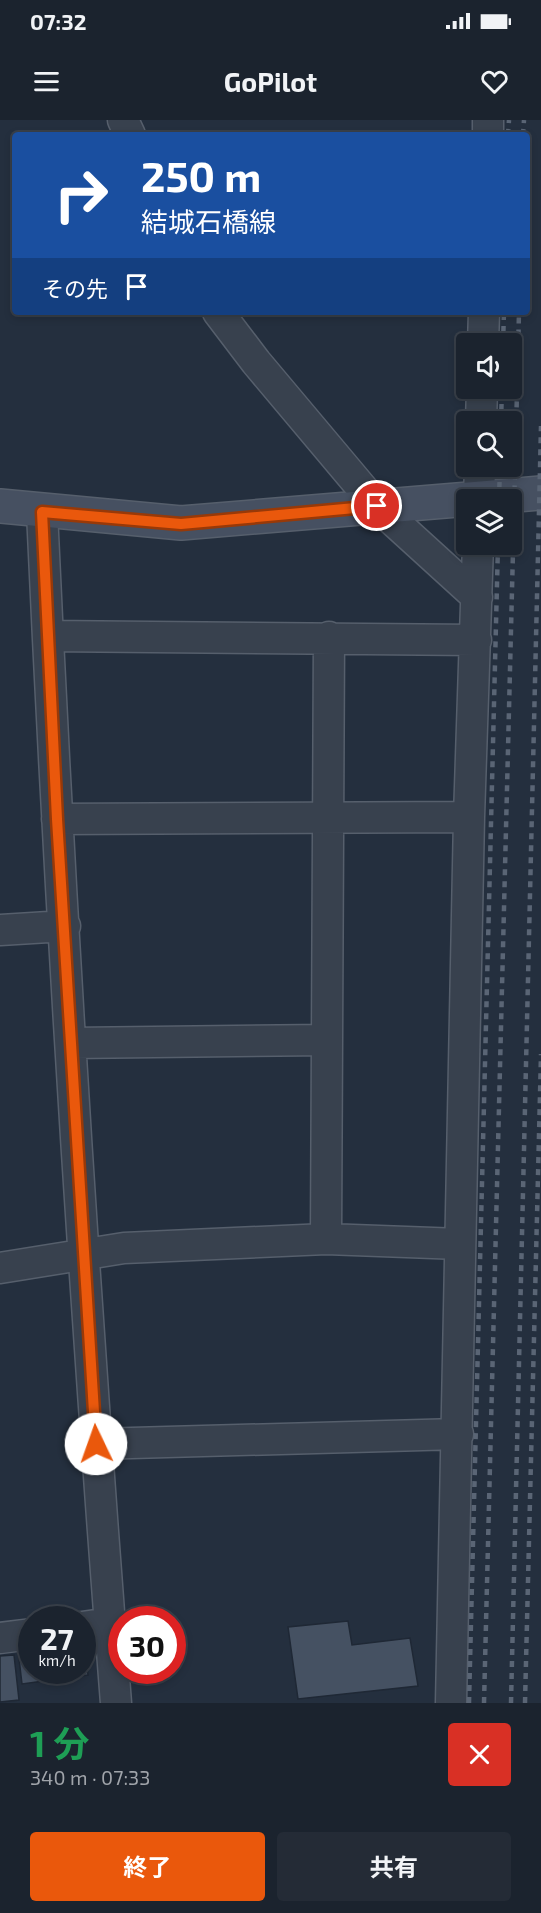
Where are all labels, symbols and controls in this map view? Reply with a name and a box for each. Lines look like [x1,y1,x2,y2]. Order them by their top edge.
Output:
text: 07:32 [30,8,86,34]
icon: menu [30,65,63,98]
text: GoPilot [224,65,317,97]
icon: heart [478,65,511,98]
text: 250 m [141,150,261,200]
icon: right [42,156,120,234]
text: 結城石橋線 [141,205,276,237]
icon: arrive [120,270,153,303]
text: その先 [42,275,108,301]
map controls [456,333,522,555]
button: sound [456,333,522,399]
button: search [456,411,522,477]
pin [351,480,402,531]
icon: arrive [360,489,393,522]
button: layers [456,489,522,555]
position arrow [64,1412,128,1476]
speed limit sign: 30 [108,1606,186,1684]
text: 27 [40,1620,74,1656]
text: km/h [38,1651,76,1669]
text: 1 分 [30,1721,89,1764]
button: close [448,1723,511,1786]
text: 340 m · 07:33 [30,1765,150,1789]
button: 終了 [30,1832,265,1901]
button: 共有 [277,1832,511,1901]

